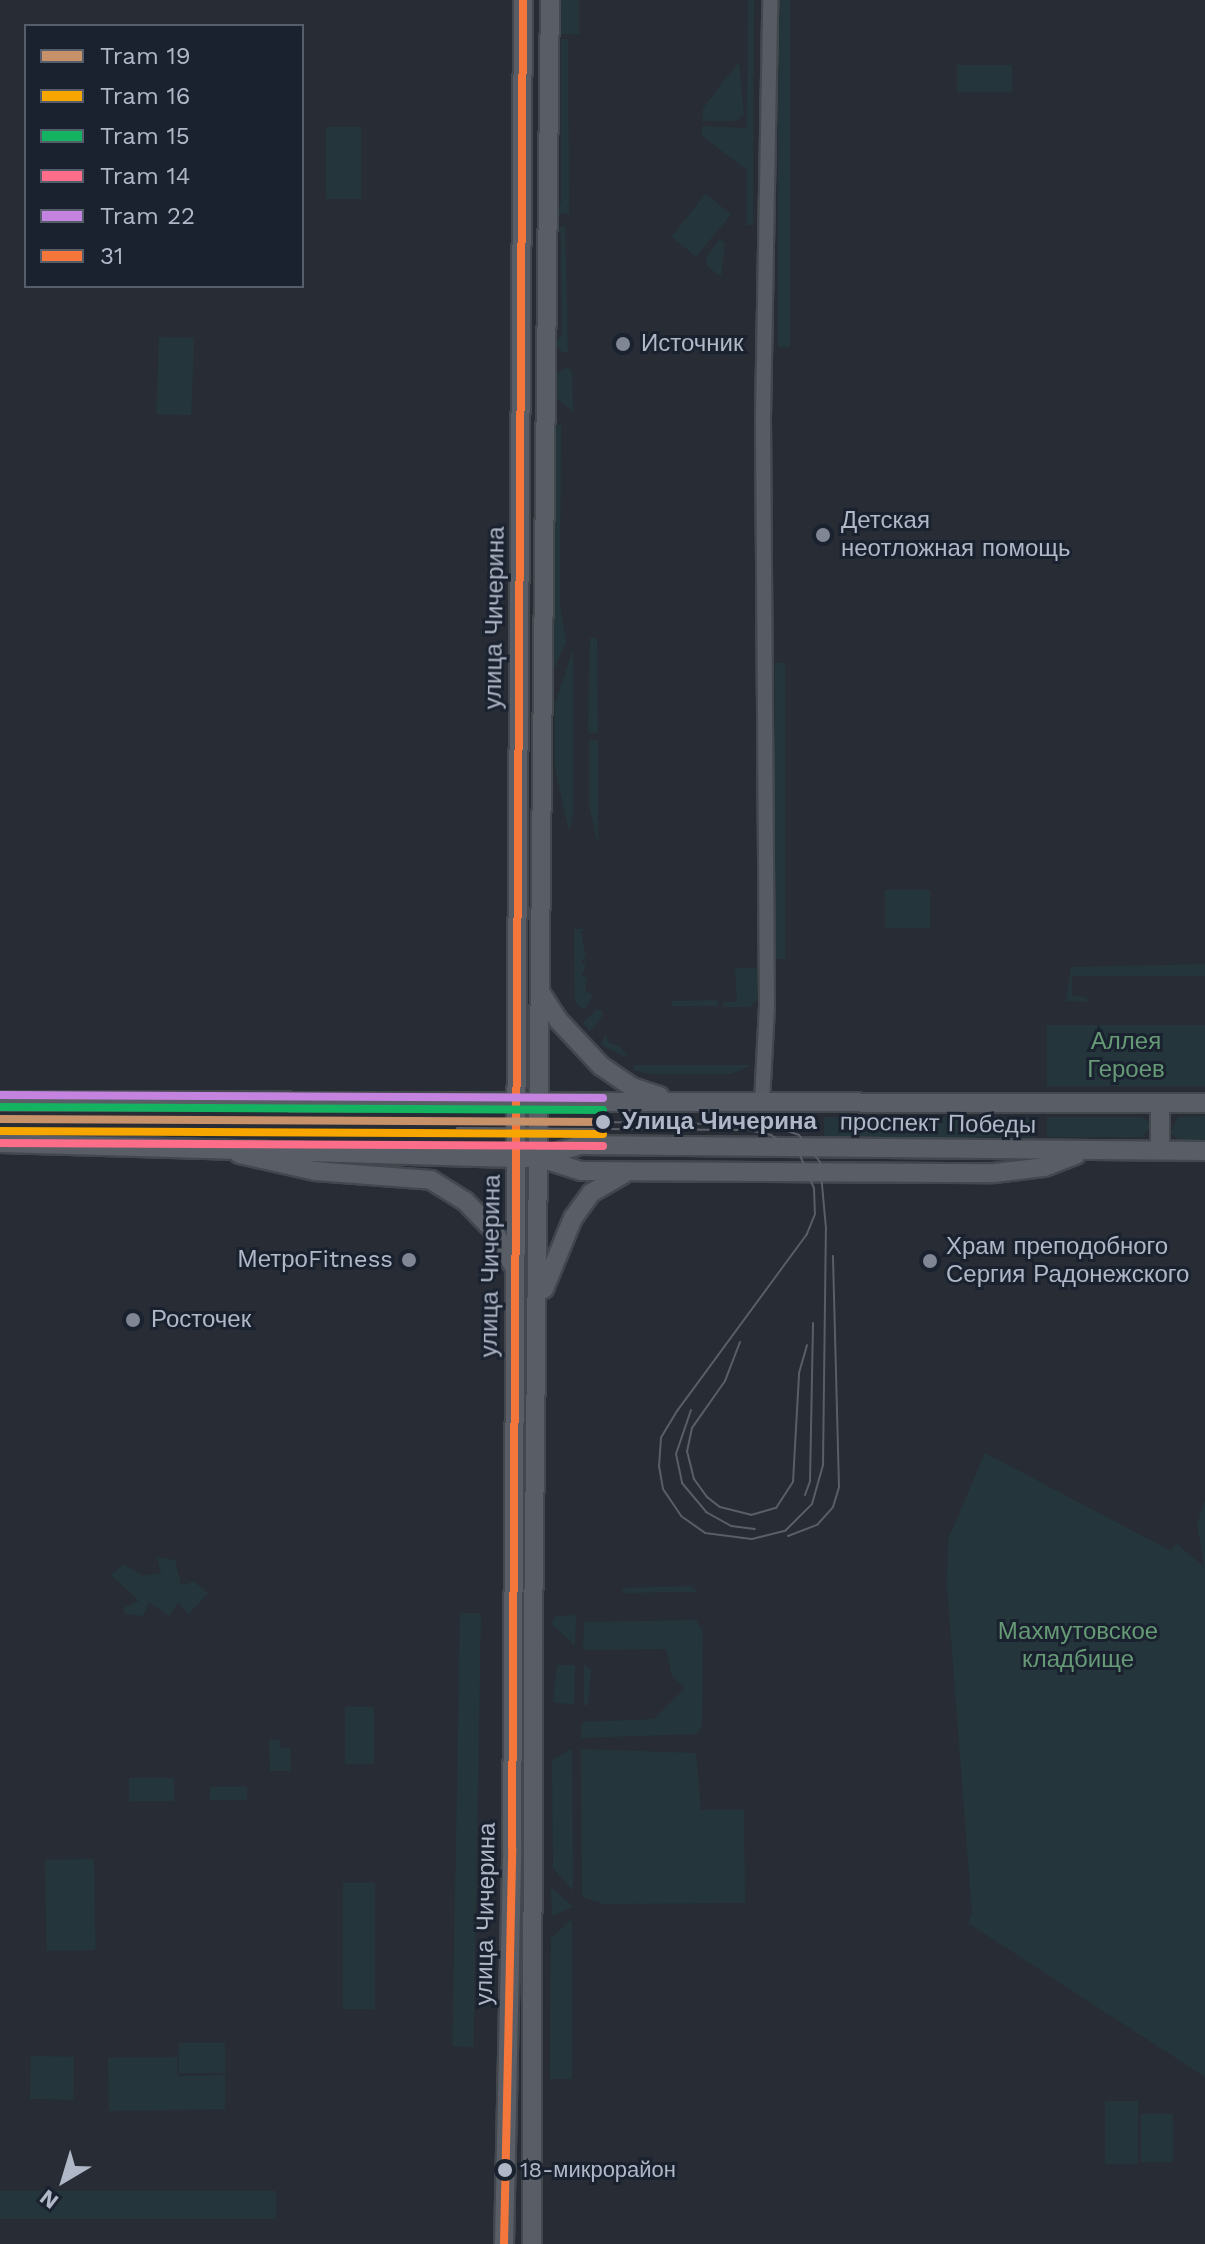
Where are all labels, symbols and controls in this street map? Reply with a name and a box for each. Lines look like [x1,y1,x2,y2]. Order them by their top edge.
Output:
legend [24,24,304,288]
text: Tram 19 [100,42,191,70]
text: Tram 16 [100,82,190,110]
text: Tram 15 [100,122,190,150]
text: Tram 14 [100,162,190,190]
text: Tram 22 [100,202,195,230]
text: 31 [100,242,123,270]
place label: Источник [641,330,743,358]
marker: Источник [612,333,634,355]
place label: Детская неотложная помощь [841,507,1071,563]
marker: Детская неотложная помощь [812,524,834,546]
street label: улица Чичерина [479,526,511,710]
park label: Аллея Героев [1087,1028,1165,1084]
place label: Улица Чичерина [622,1108,817,1136]
street label: проспект Победы [840,1108,1036,1140]
marker: Улица Чичерина [591,1110,615,1134]
street label: улица Чичерина [475,1174,507,1358]
place label: Храм преподобного Сергия Радонежского [946,1233,1189,1289]
place label: МетроFitness [237,1246,393,1274]
marker: МетроFitness [400,1251,418,1269]
marker: Храм преподобного Сергия Радонежского [921,1252,939,1270]
place label: Росточек [151,1306,251,1334]
marker: Росточек [122,1309,144,1331]
park label: Махмутовское кладбище [998,1618,1158,1674]
street label: улица Чичерина [470,1822,502,2006]
north arrow [24,2140,104,2220]
place label: 18-микрорайон [520,2157,676,2183]
marker: 18-микрорайон [497,2162,513,2178]
text: N [35,2184,63,2214]

